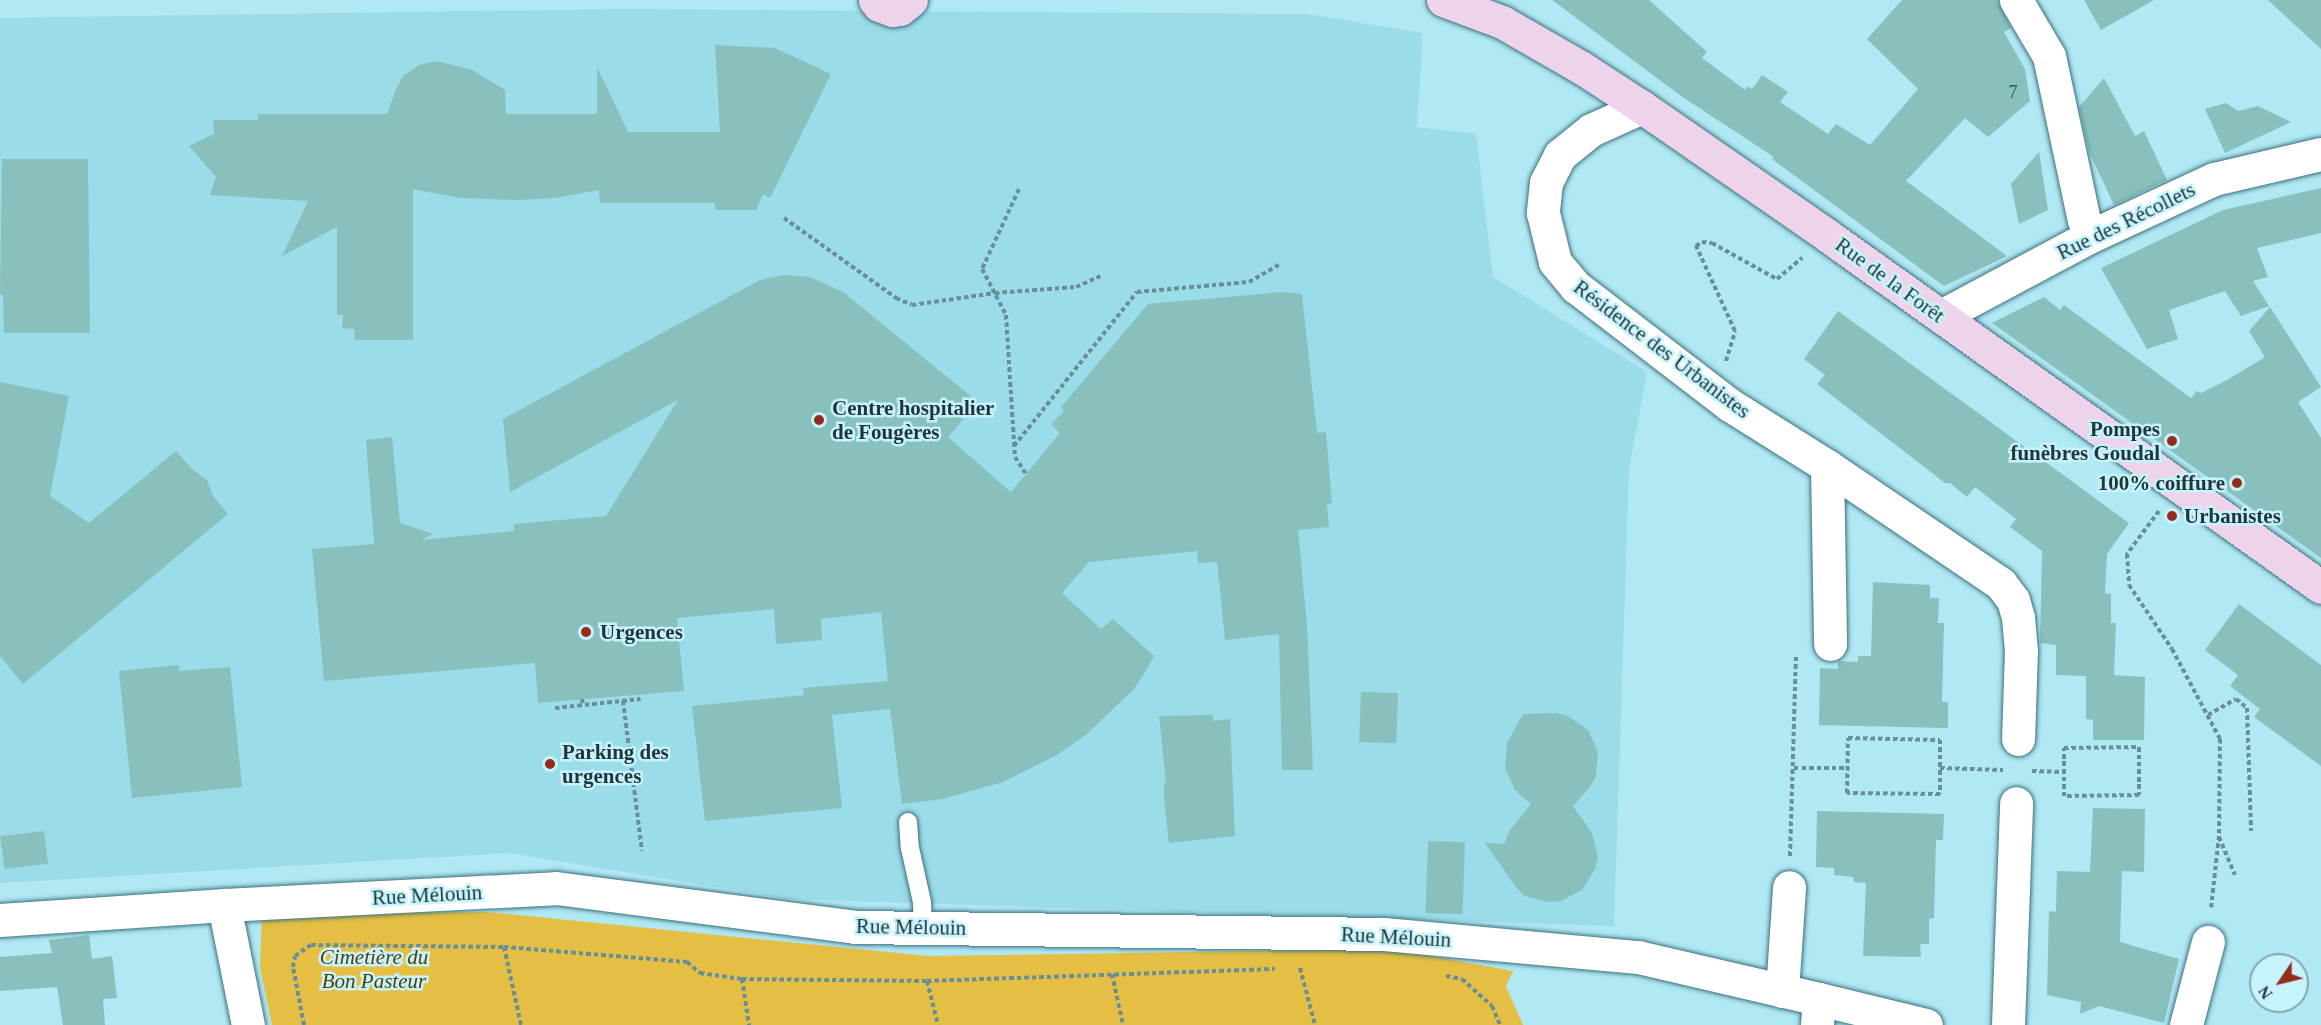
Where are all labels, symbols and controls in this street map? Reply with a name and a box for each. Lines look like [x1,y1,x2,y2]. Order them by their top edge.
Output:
house number: 7 [2008,81,2018,103]
street label: Rue des Récollets [2053,177,2199,265]
street label: Rue de la Forêt [1830,232,1950,328]
street label: Résidence des Urbanistes [1569,274,1755,424]
place label: Centre hospitalier de Fougères [832,395,994,445]
marker: Centre hospitalier de Fougères [810,411,828,429]
place label: Pompes funèbres Goudal [2010,416,2160,466]
marker: Pompes funèbres Goudal [2165,434,2179,448]
place label: 100% coiffure [2098,470,2225,496]
marker: 100% coiffure [2230,476,2244,490]
place label: Urbanistes [2184,503,2281,529]
marker: Urbanistes [2165,509,2179,523]
place label: Urgences [600,619,683,645]
marker: Urgences [577,623,595,641]
place label: Parking des urgences [562,739,669,789]
marker: Parking des urgences [543,757,557,771]
street label: Rue Mélouin [371,880,483,910]
street label: Rue Mélouin [856,913,966,941]
street label: Rue Mélouin [1340,922,1452,952]
park label: Cimetière du Bon Pasteur [320,944,428,994]
north arrow [2249,953,2309,1013]
text: N [2255,983,2276,1002]

